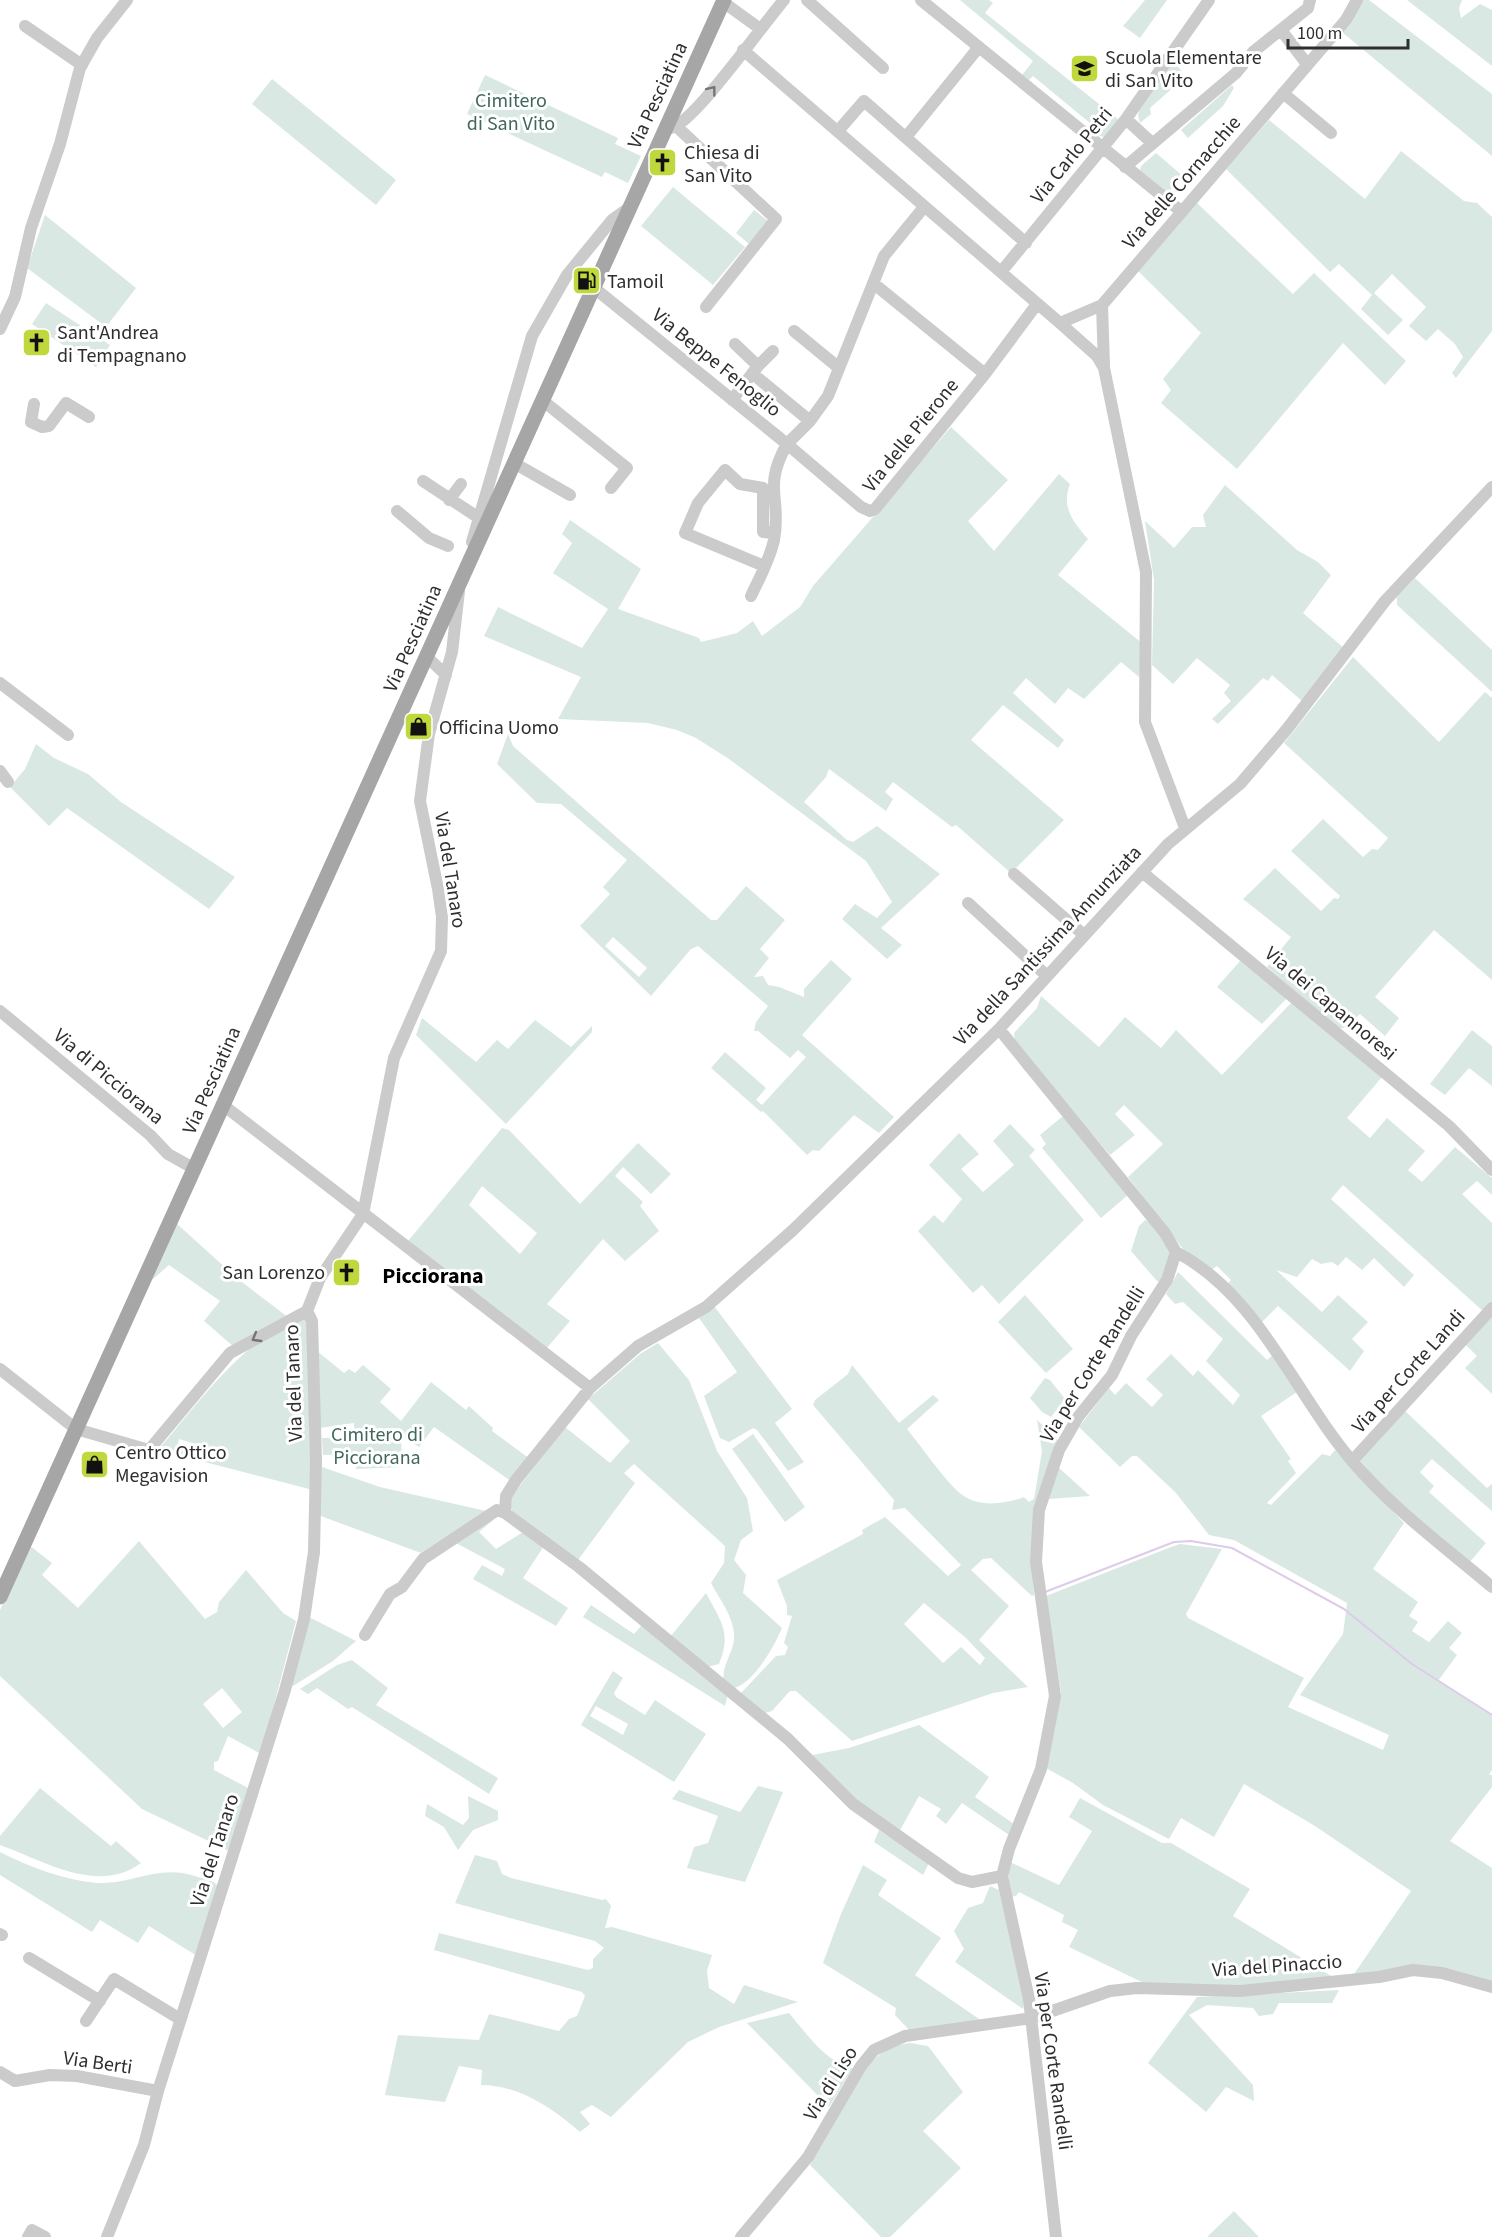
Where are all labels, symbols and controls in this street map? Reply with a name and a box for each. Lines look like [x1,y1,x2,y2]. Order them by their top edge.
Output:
scale bar [1288,12,1408,50]
text: 100 m [1297,21,1342,46]
street label: Via Pesciatina [621,37,695,153]
place label: Scuola Elementare di San Vito [1105,44,1262,95]
school or university icon: Scuola Elementare di San Vito [1068,52,1100,84]
one-way arrow [704,86,715,97]
park label: Cimitero di San Vito [467,87,555,138]
street label: Via Carlo Petri [1024,101,1119,210]
street label: Via delle Cornacchie [1116,110,1248,255]
place label: Chiesa di San Vito [684,139,760,190]
church icon: Chiesa di San Vito [647,147,679,179]
fuel station icon: Tamoil [570,265,602,297]
place label: Tamoil [607,268,664,296]
street label: Via Beppe Fenoglio [646,302,787,424]
place label: Sant'Andrea di Tempagnano [57,319,187,370]
church icon: Sant'Andrea di Tempagnano [20,327,52,359]
street label: Via delle Pierone [856,373,965,498]
street label: Via Pesciatina [377,580,449,697]
shop icon: Officina Uomo [402,711,434,743]
place label: Officina Uomo [439,714,559,742]
street label: Via del Tanaro [427,810,473,930]
street label: Via della Santissima Annunziata [947,839,1148,1052]
street label: Via dei Capannoresi [1258,940,1402,1067]
street label: Via di Picciorana [47,1022,170,1131]
street label: Via Pesciatina [176,1022,248,1139]
church icon: San Lorenzo [330,1256,362,1288]
place label: San Lorenzo [222,1259,325,1287]
district label: Picciorana [382,1260,484,1292]
street label: Via per Corte Randelli [1033,1281,1152,1448]
street label: Via per Corte Landi [1346,1304,1472,1440]
street label: Via del Tanaro [278,1324,310,1442]
one-way arrow [252,1331,262,1342]
park label: Cimitero di Picciorana [331,1421,423,1472]
place label: Centro Ottico Megavision [115,1439,226,1490]
shop icon: Centro Ottico Megavision [78,1448,110,1480]
street label: Via del Tanaro [184,1790,246,1910]
street label: Via del Pinaccio [1211,1947,1343,1985]
street label: Via per Corte Randelli [1027,1970,1079,2152]
street label: Via di Liso [797,2041,865,2126]
street label: Via Berti [61,2044,134,2082]

